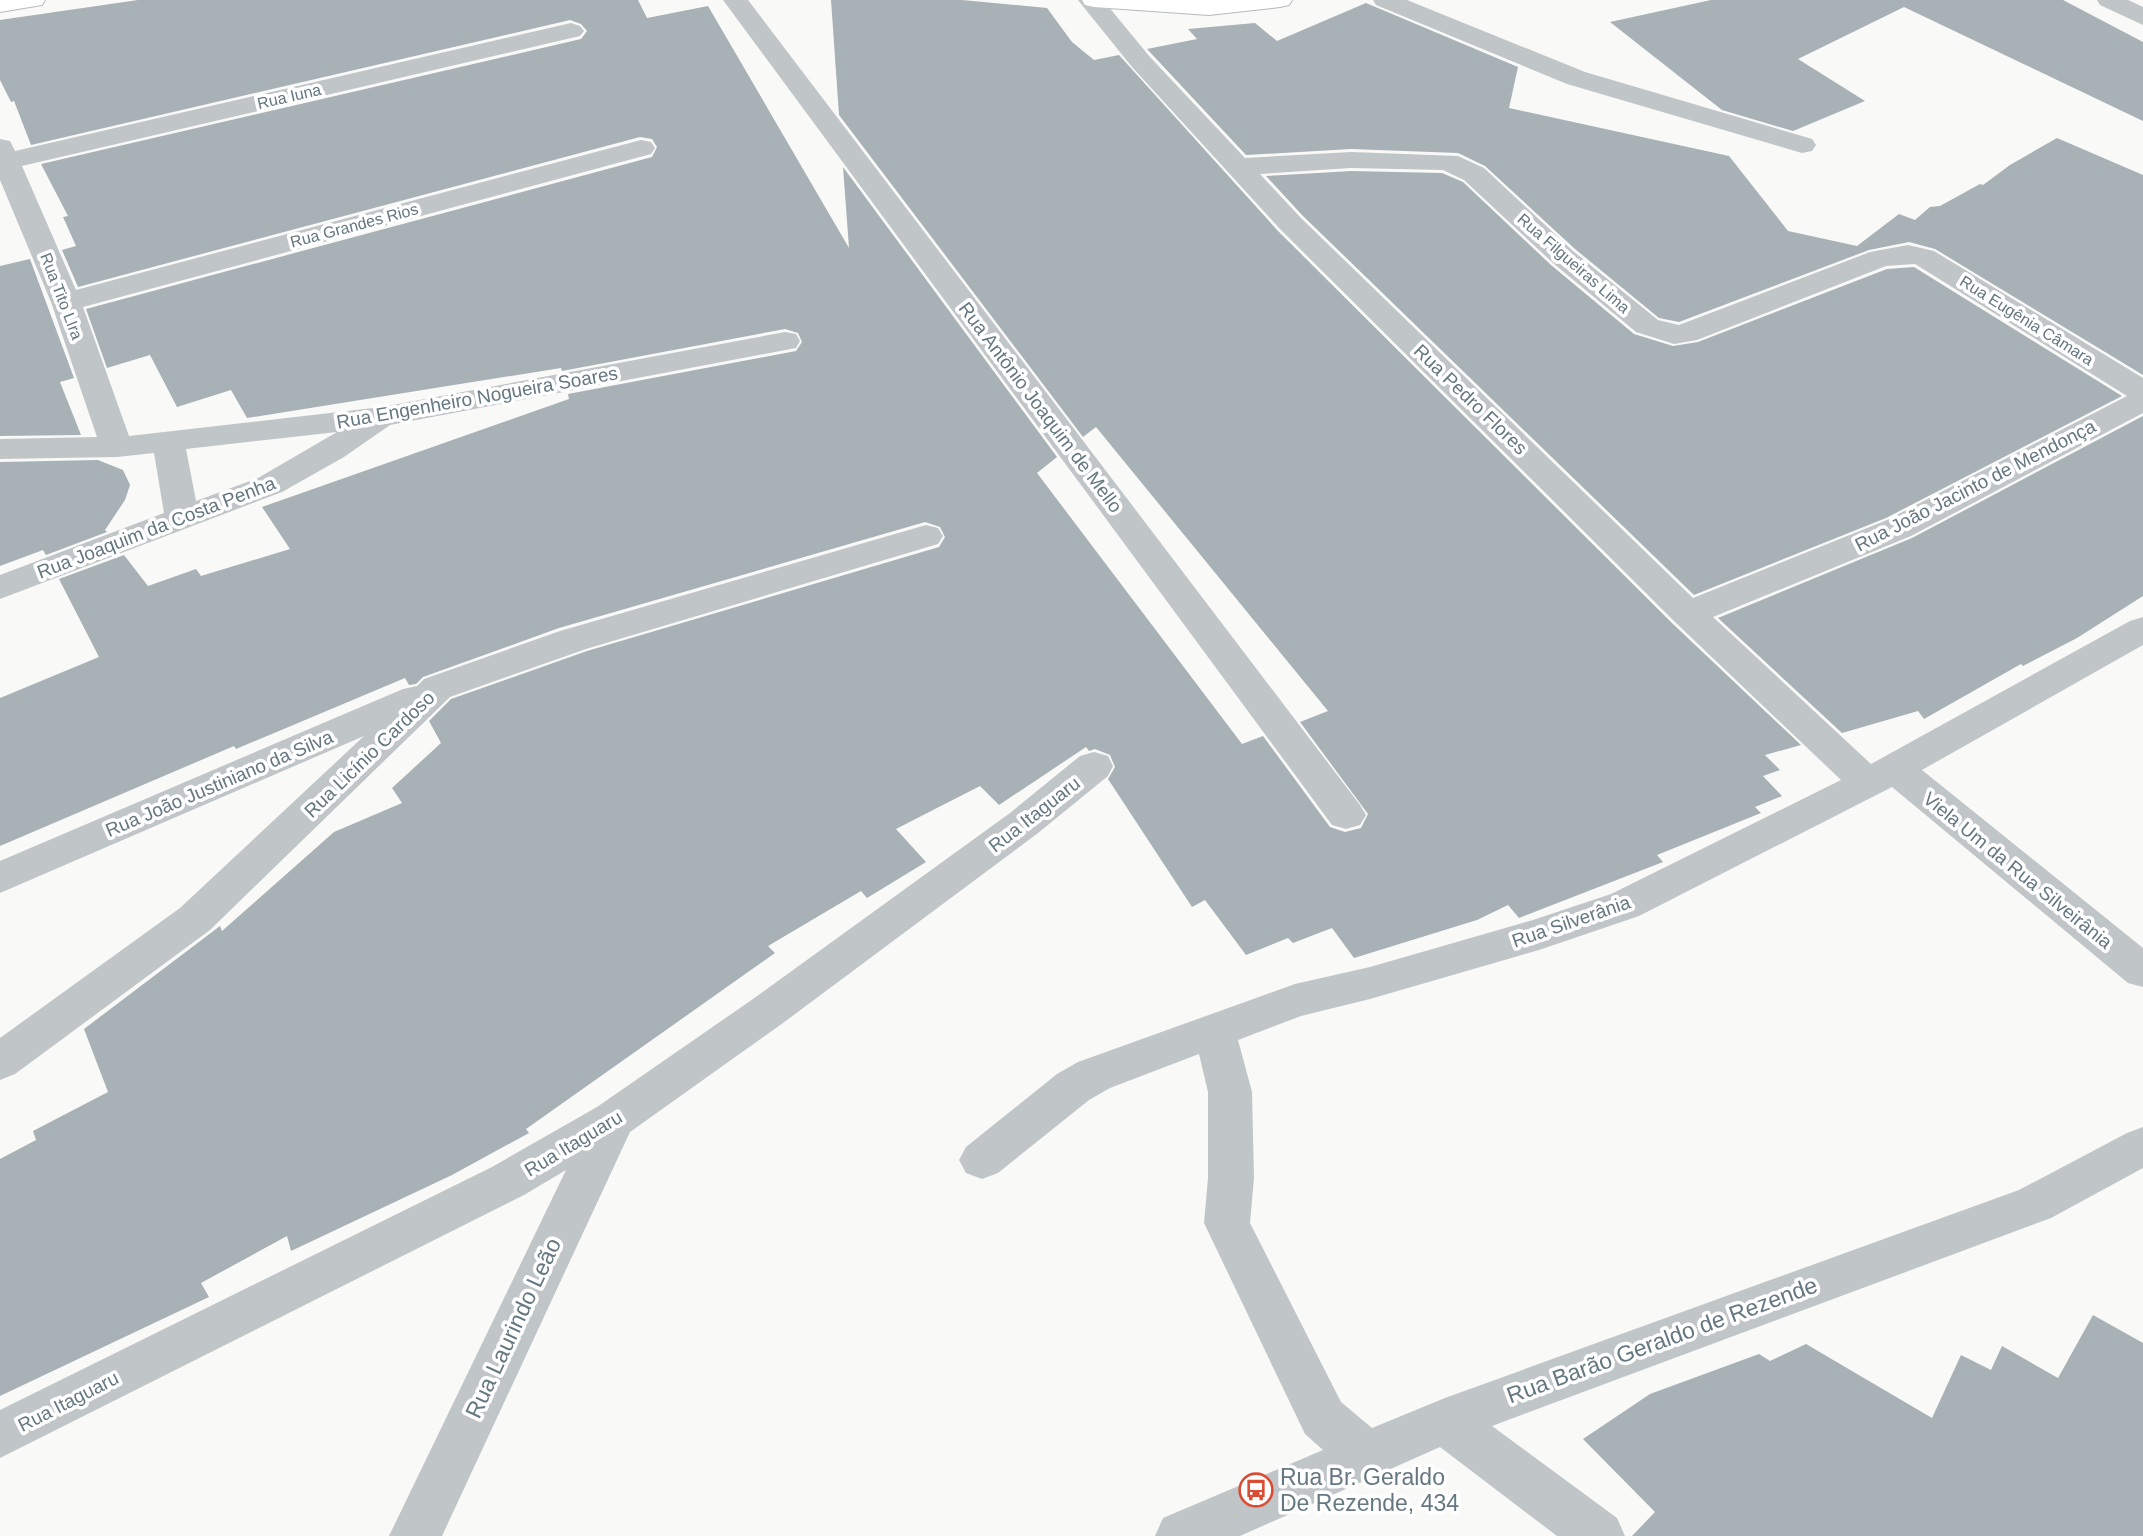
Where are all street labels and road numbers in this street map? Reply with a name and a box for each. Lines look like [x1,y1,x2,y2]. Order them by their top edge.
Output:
street label: Rua Iuna [256,81,323,112]
street label: Rua Grandes Rios [288,200,420,251]
street label: Rua Filgueiras Lima [1514,210,1633,317]
street label: Rua Tito LIra [37,250,86,342]
street label: Rua Eugênia Câmara [1957,272,2097,368]
street label: Rua Antônio Joaquim de Mello [955,298,1127,517]
street label: Rua Pedro Flores [1410,340,1532,459]
street label: Rua Engenheiro Nogueira Soares [335,362,619,433]
street label: Rua João Jacinto de Mendonça [1851,415,2099,555]
street label: Rua Joaquim da Costa Penha [34,472,279,583]
street label: Rua Licínio Cardoso [300,687,439,822]
street label: Rua João Justiniano da Silva [102,726,336,841]
street label: Rua Itaguaru [985,772,1084,856]
street label: Viela Um da Rua Silveirânia [1919,788,2116,953]
street label: Rua Silverânia [1509,891,1633,952]
street label: Rua Itaguaru [521,1106,626,1181]
street label: Rua Laurindo Leão [460,1234,566,1422]
street label: Rua Barão Geraldo de Rezende [1503,1272,1821,1408]
street label: Rua Itaguaru [15,1367,122,1436]

